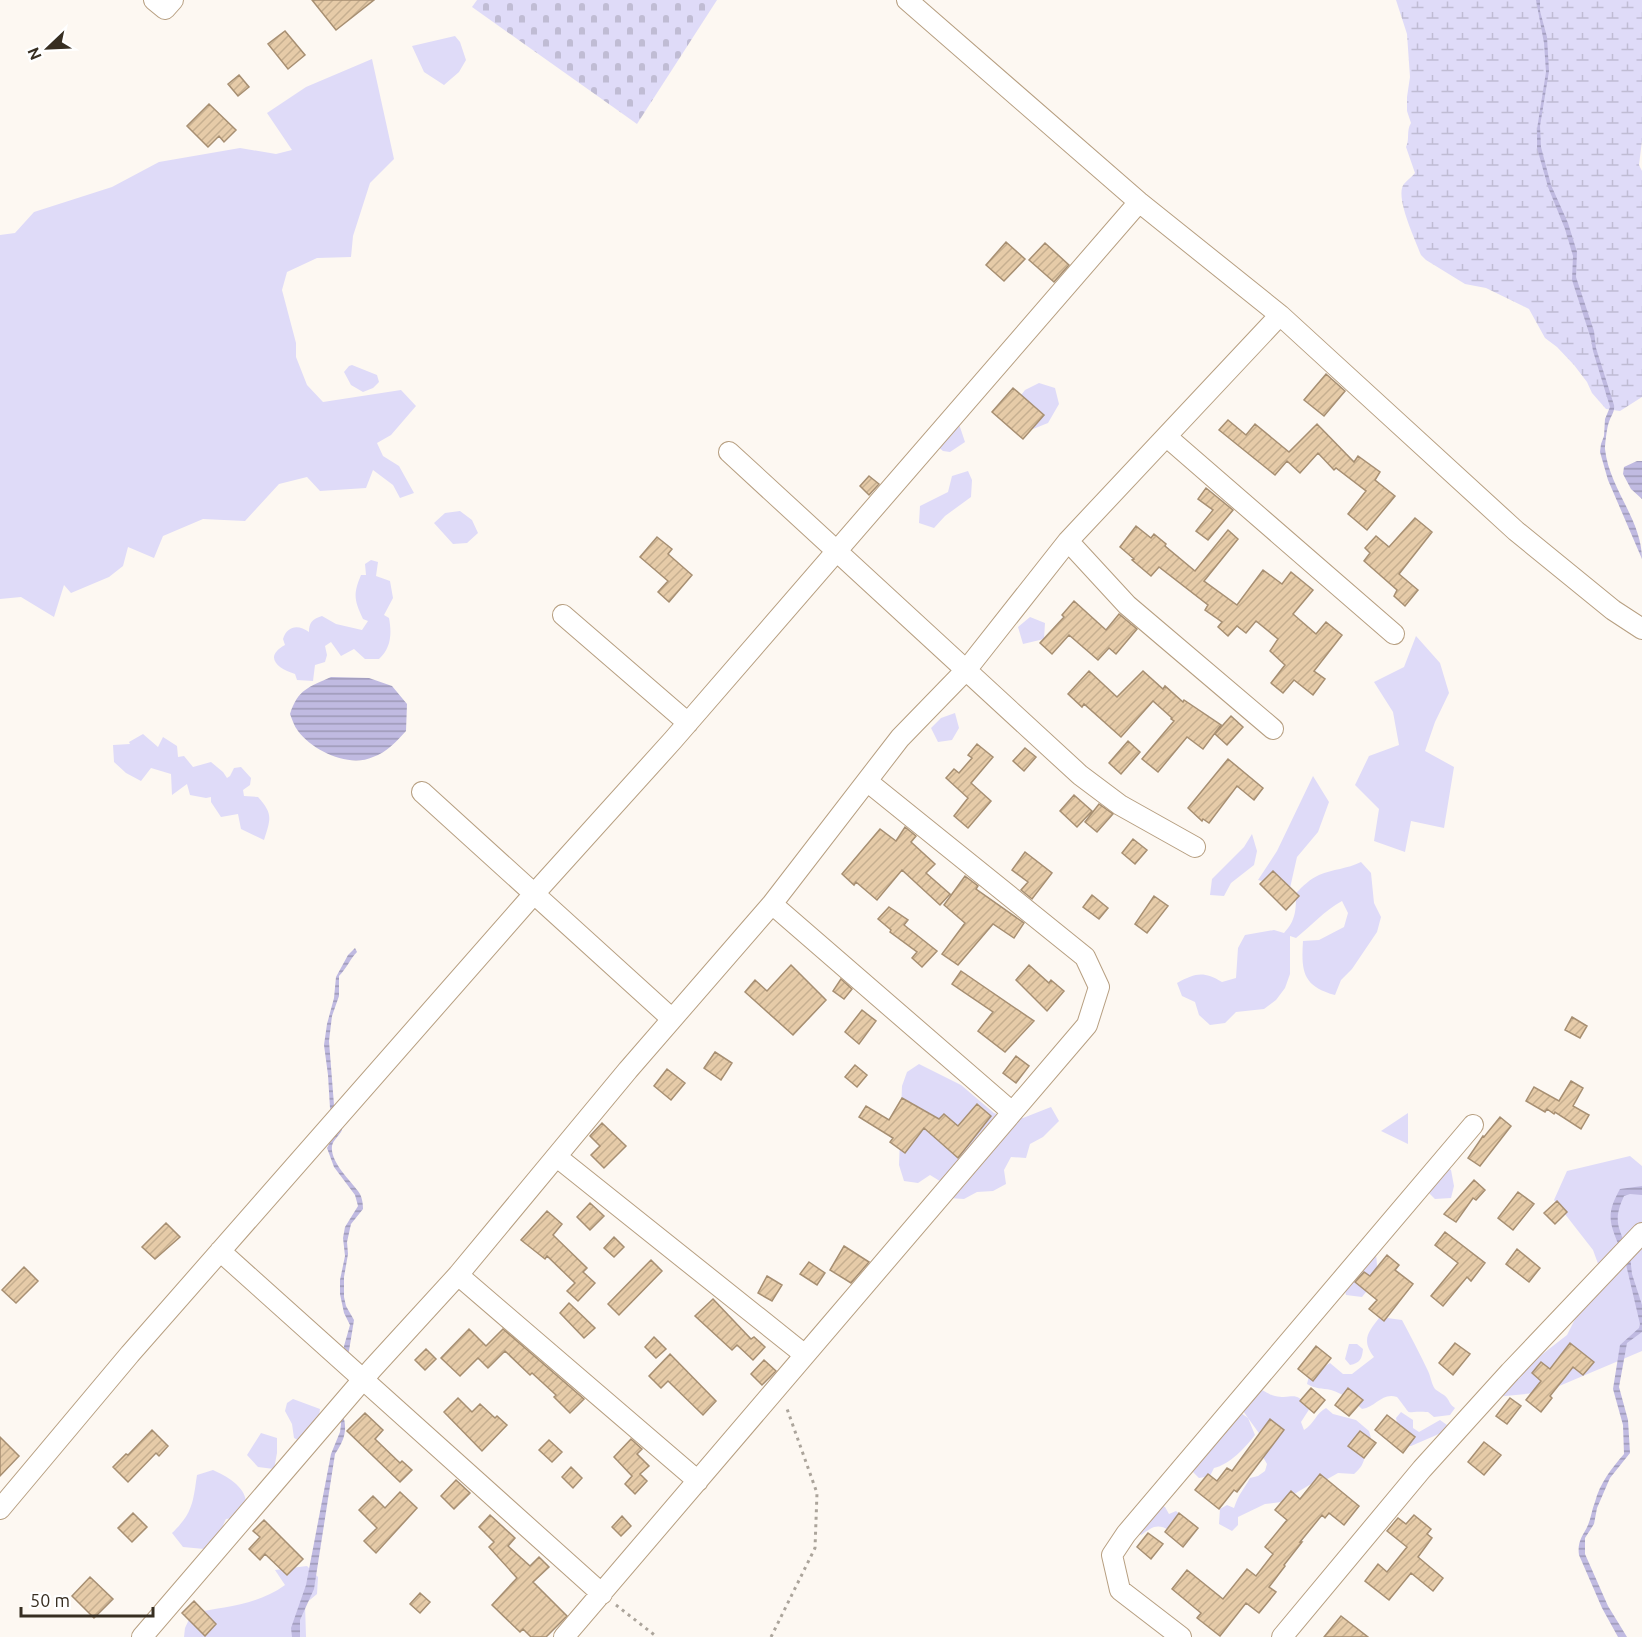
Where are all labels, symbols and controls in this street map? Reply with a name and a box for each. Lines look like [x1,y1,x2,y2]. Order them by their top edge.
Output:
north arrow [18,18,78,78]
text: N [24,45,45,63]
scale bar [21,1580,153,1618]
text: 50 m [30,1590,70,1610]

